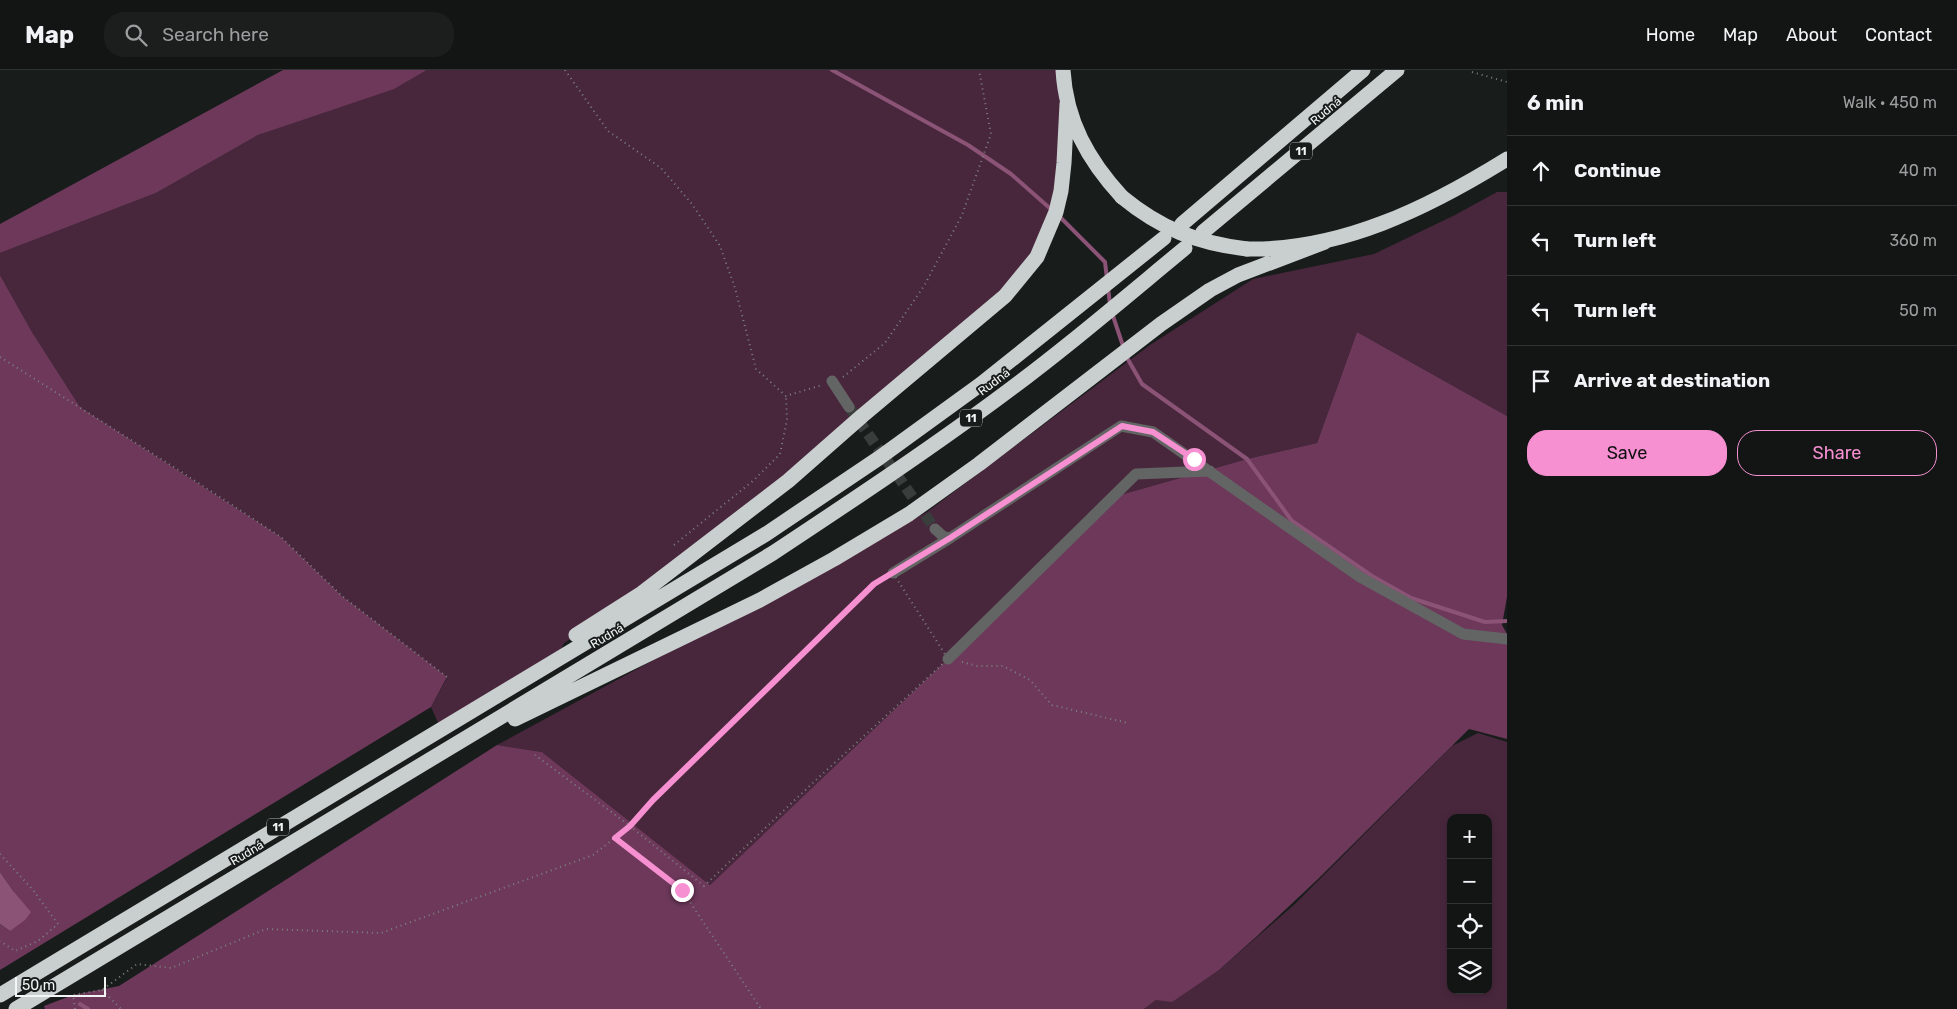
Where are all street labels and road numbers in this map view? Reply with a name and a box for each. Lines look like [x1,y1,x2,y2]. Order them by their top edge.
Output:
street label: Rudná [1308,94,1344,128]
road number: 11 [1290,142,1312,160]
street label: Rudná [975,366,1013,398]
road number: 11 [960,409,982,426]
street label: Rudná [588,621,626,651]
road number: 11 [267,819,289,836]
street label: Rudná [228,838,266,868]

